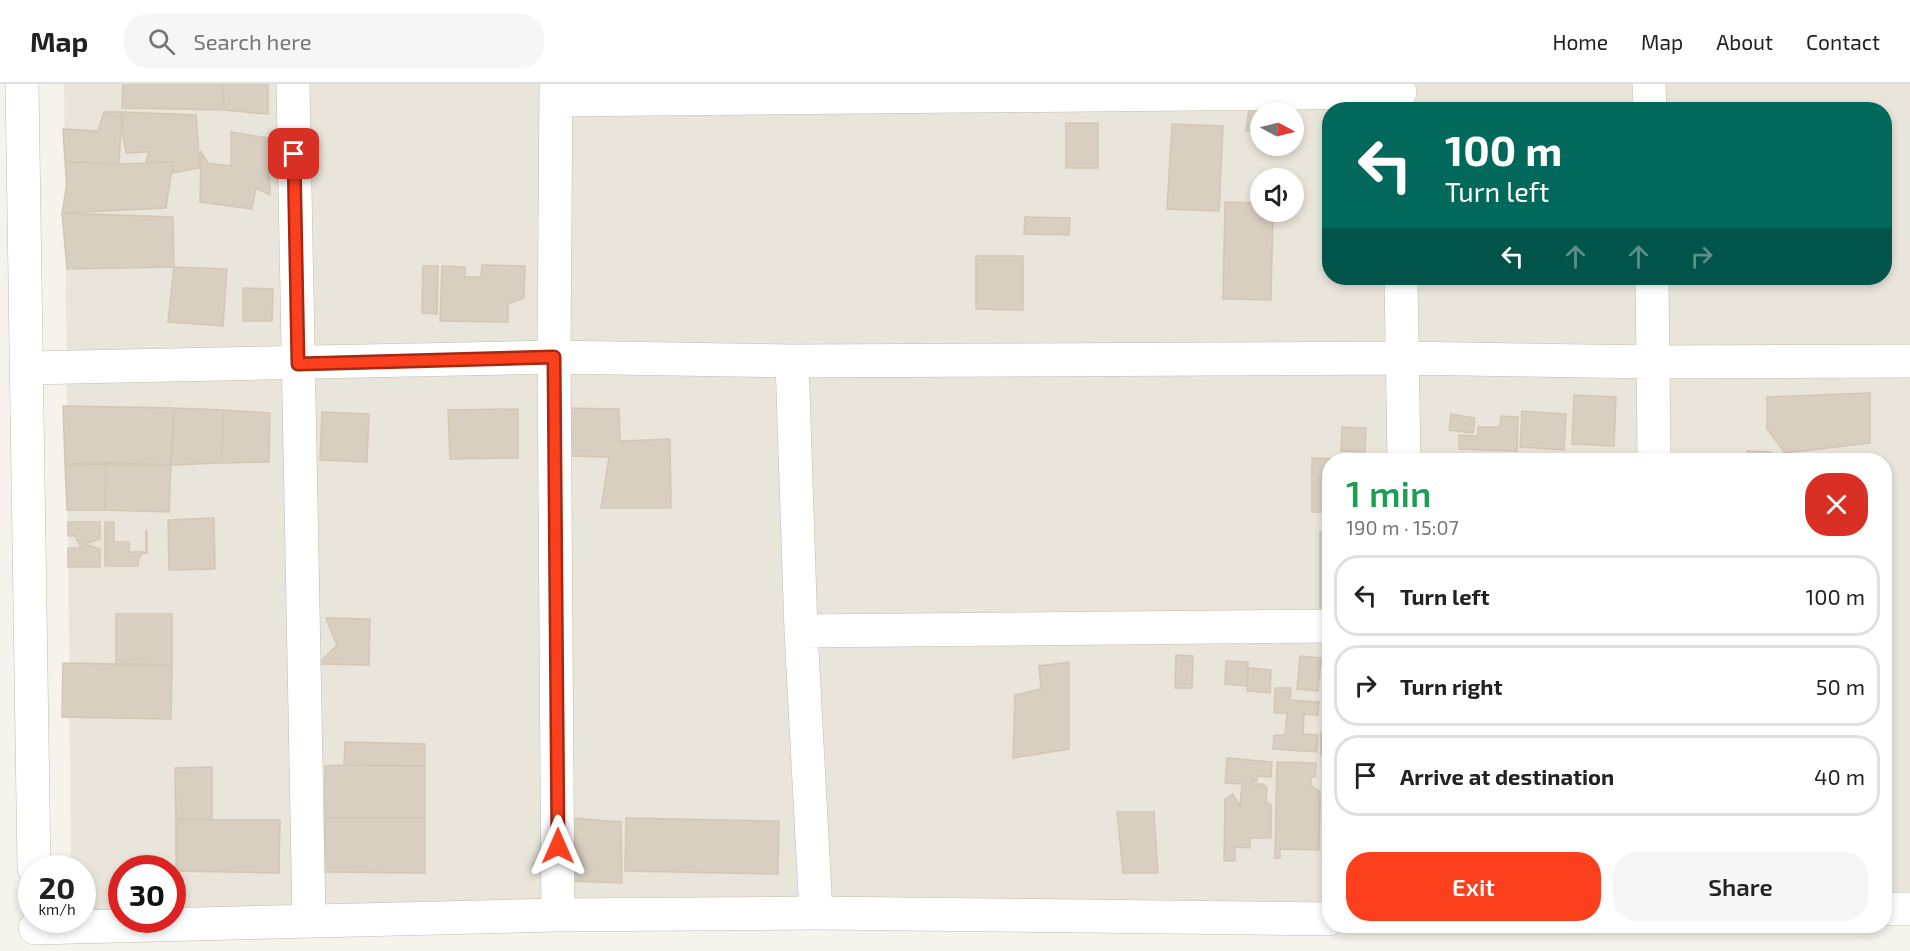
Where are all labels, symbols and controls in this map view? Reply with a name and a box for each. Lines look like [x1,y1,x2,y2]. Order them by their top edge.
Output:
search box [124,14,544,68]
text: Map [30,24,88,58]
icon: search [145,25,178,58]
text: Search here [193,28,312,54]
text: Home [1552,29,1608,54]
text: Map [1641,29,1683,54]
text: About [1716,29,1773,54]
text: Contact [1806,29,1880,54]
north arrow [1250,102,1304,156]
map controls [1250,102,1304,222]
text: 100 m [1445,124,1562,174]
icon: left [1346,126,1424,204]
pin [268,128,319,179]
icon: arrive [277,137,310,170]
button: sound [1250,168,1304,222]
text: Turn left [1445,175,1549,207]
icon: left [1496,240,1529,273]
icon: ahead [1559,240,1592,273]
icon: ahead [1622,240,1655,273]
icon: right [1685,240,1718,273]
text: 1 min [1346,471,1431,514]
button: close [1805,473,1868,536]
text: 190 m · 15:07 [1346,515,1459,539]
icon: left [1349,579,1382,612]
text: Turn left [1400,583,1489,609]
text: 100 m [1806,583,1865,609]
icon: right [1349,669,1382,702]
text: Turn right [1400,673,1502,699]
text: 50 m [1816,673,1865,699]
icon: arrive [1349,759,1382,792]
text: Arrive at destination [1400,763,1614,789]
text: 40 m [1814,763,1865,789]
position arrow [526,814,590,878]
button: Exit [1346,852,1601,921]
button: Share [1613,852,1868,921]
speed limit sign: 30 [108,855,186,933]
text: 20 [39,869,75,905]
text: km/h [38,900,76,918]

